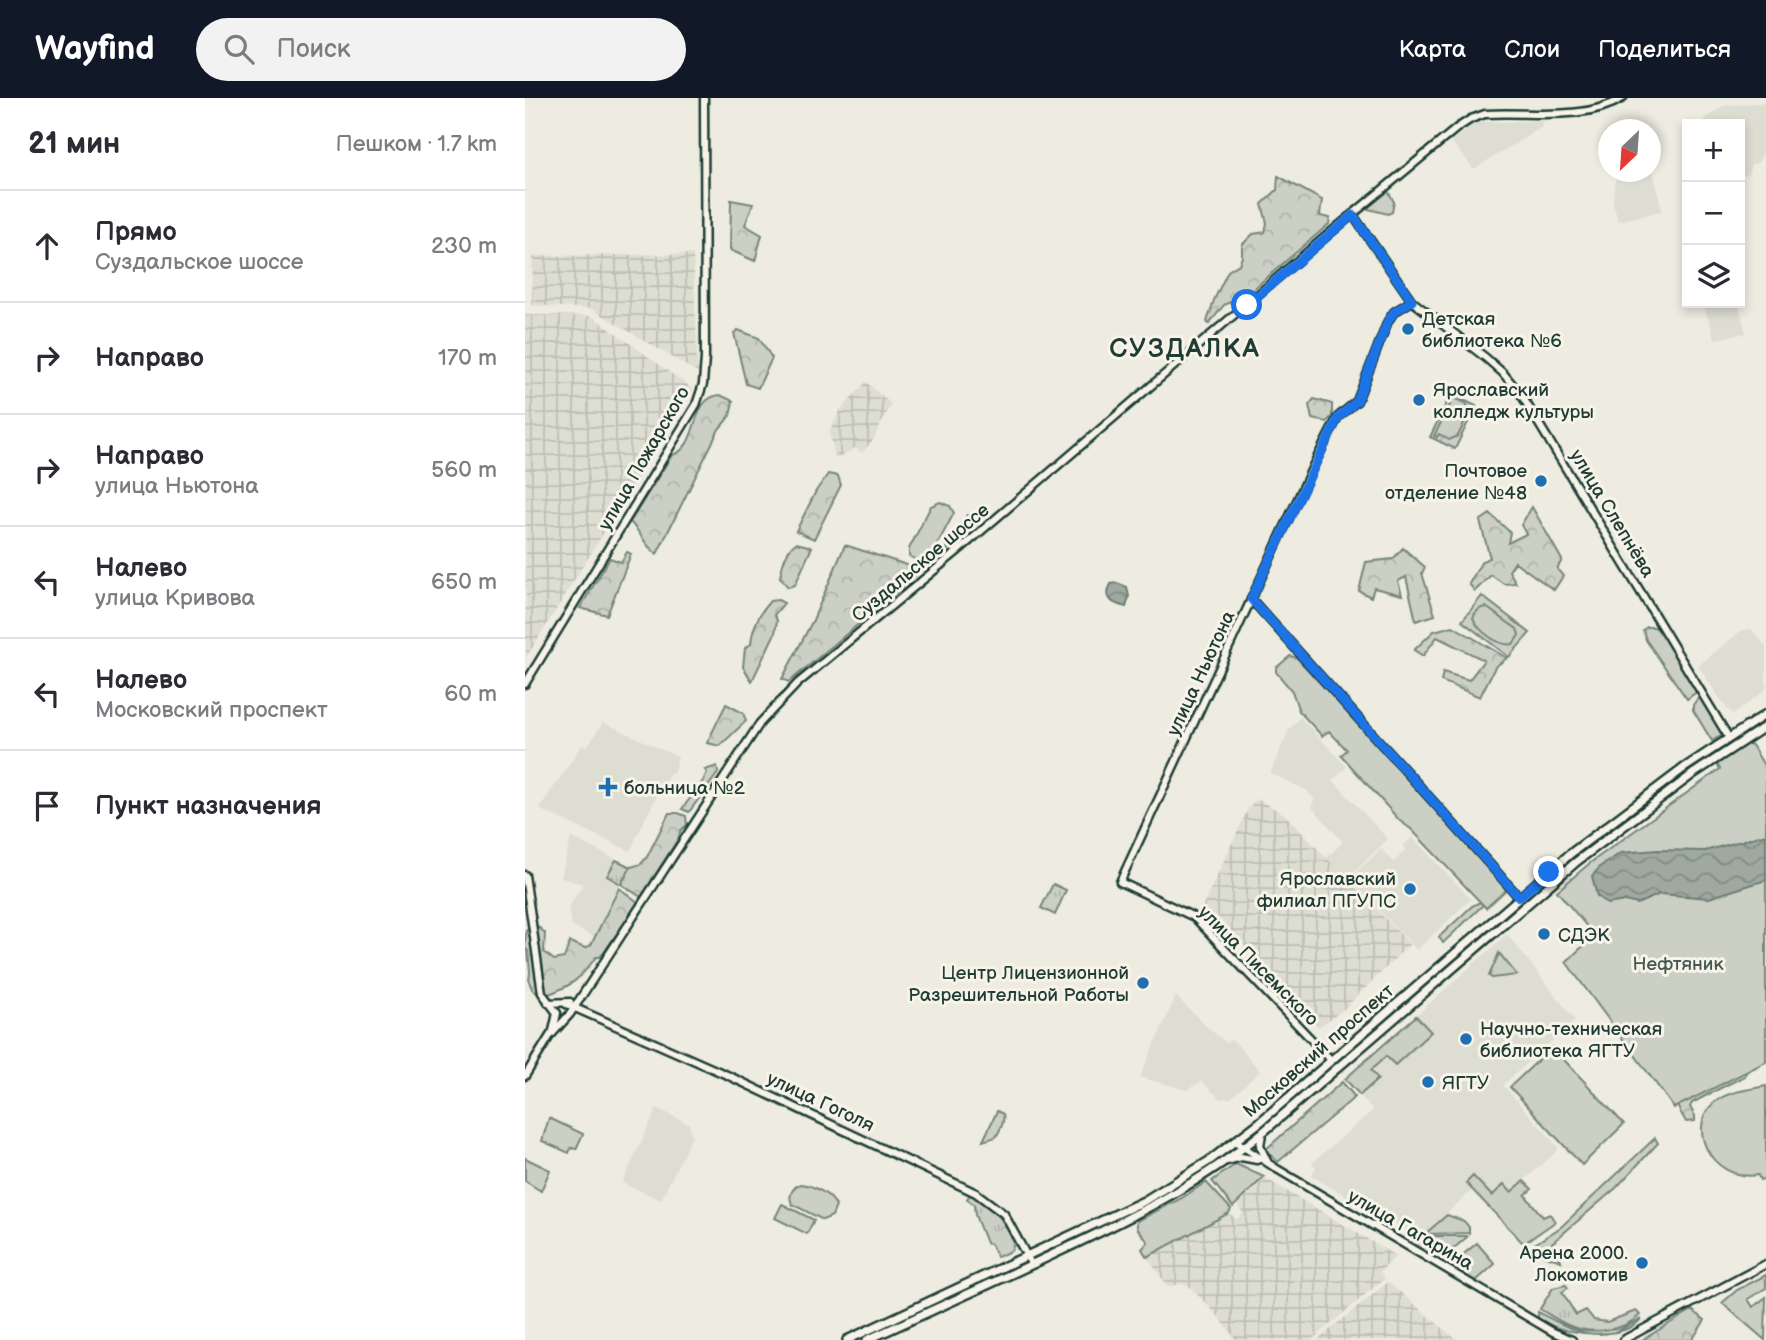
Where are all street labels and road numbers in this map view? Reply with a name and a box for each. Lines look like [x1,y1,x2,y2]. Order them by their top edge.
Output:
street label: улица Пожарского [594,383,695,535]
street label: улица Слепнёва [1564,446,1659,582]
street label: Суздальское шоссе [848,499,995,627]
street label: улица Ньютона [1162,607,1240,740]
street label: улица Писемского [1193,901,1323,1031]
street label: Московский проспект [1239,979,1399,1123]
street label: улица Гоголя [763,1067,878,1137]
street label: улица Гагарина [1343,1185,1477,1275]

